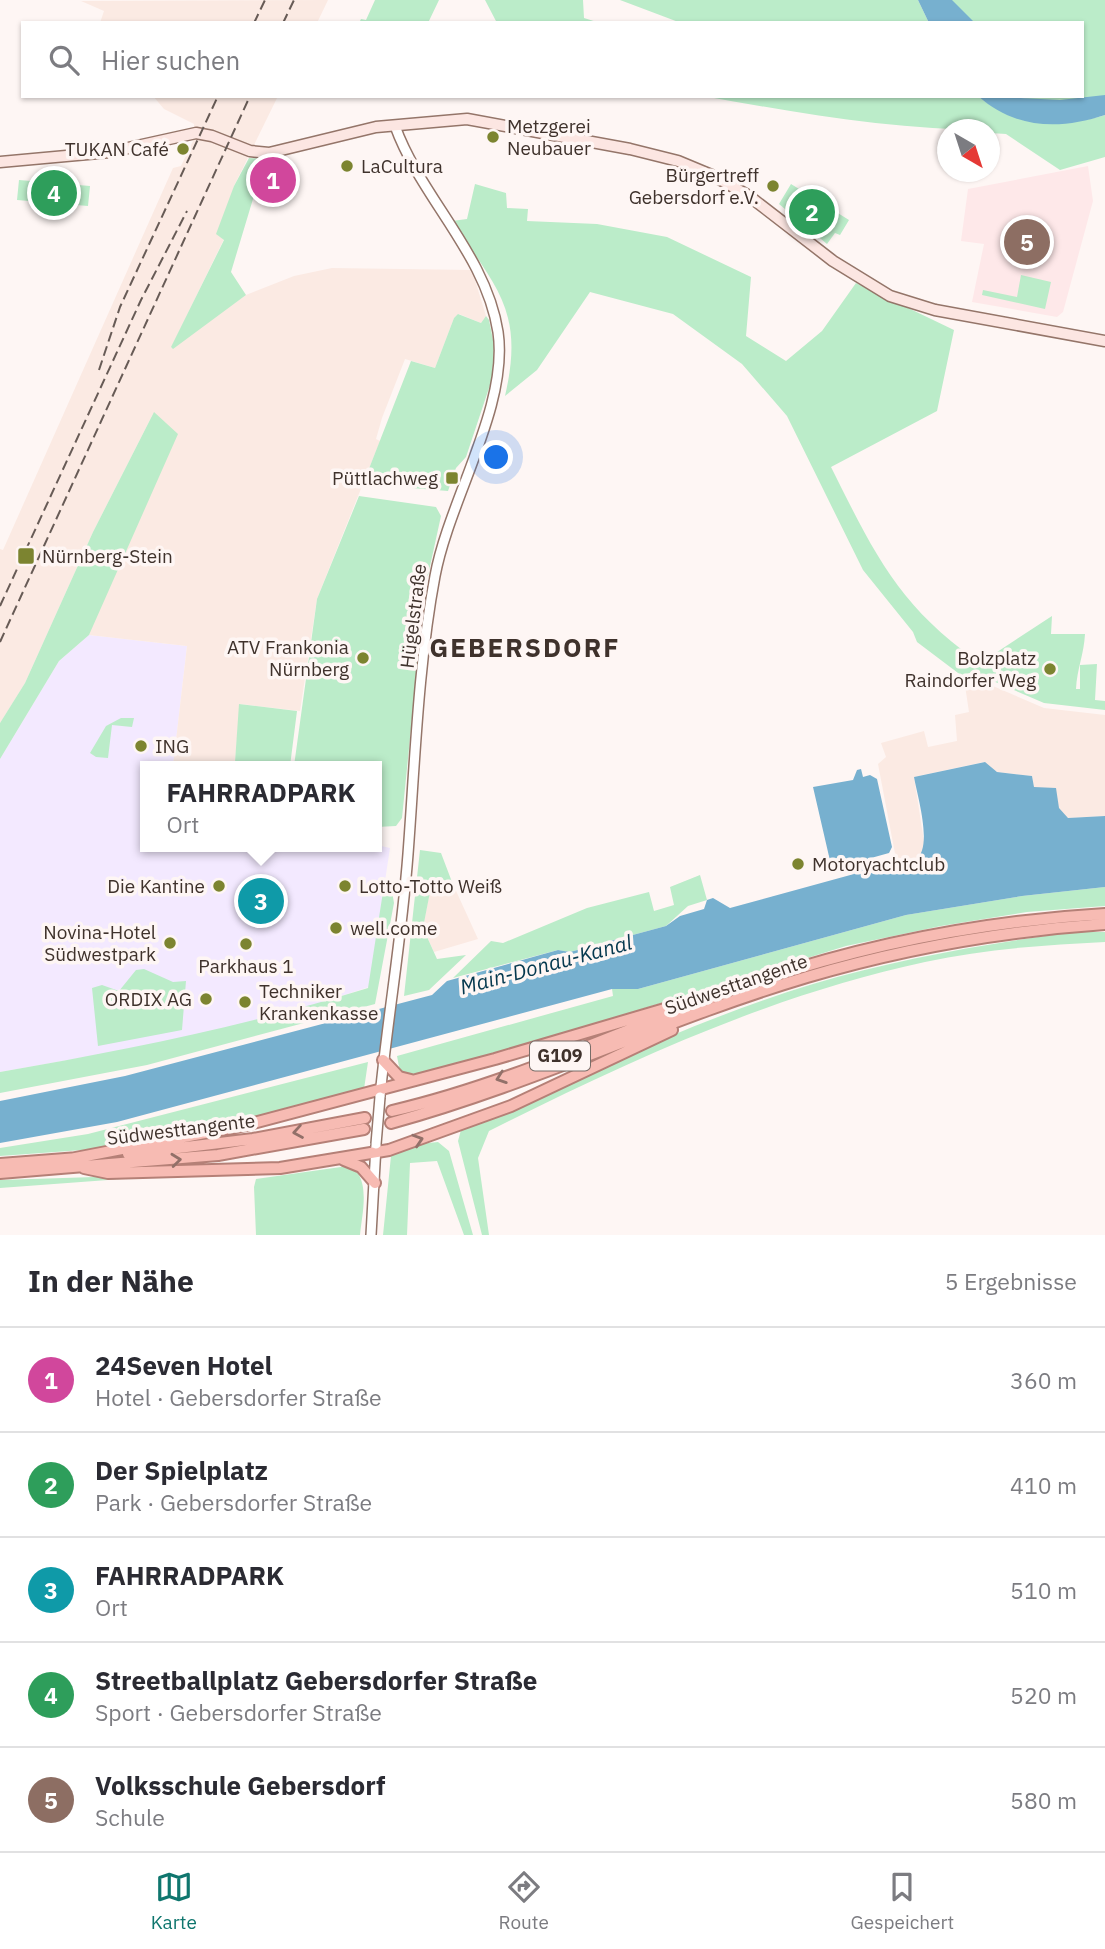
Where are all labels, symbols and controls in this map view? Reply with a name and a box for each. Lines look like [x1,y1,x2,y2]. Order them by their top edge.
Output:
search box [21,21,1084,98]
icon: search [45,41,83,79]
text: Hier suchen [101,43,240,77]
place label: Metzgerei Neubauer [507,114,591,160]
north arrow [937,119,1000,182]
marker: Metzgerei Neubauer [485,129,501,145]
place label: TUKAN Café [65,137,169,161]
marker: TUKAN Café [175,141,191,157]
pin: 1 [250,154,296,206]
place label: LaCultura [361,154,443,178]
marker: LaCultura [339,158,355,174]
place label: Bürgertreff Gebersdorf e.V. [629,163,759,209]
pin: 4 [31,167,77,219]
marker: Bürgertreff Gebersdorf e.V. [765,178,781,194]
pin: 2 [789,186,835,238]
pin: 5 [1004,216,1050,268]
your location [479,440,513,474]
place label: Püttlachweg [332,466,438,490]
marker: Püttlachweg [444,470,460,486]
place label: Nürnberg-Stein [42,544,173,568]
marker: Nürnberg-Stein [16,546,36,566]
street label: Hügelstraße [395,562,431,670]
district label: GEBERSDORF [430,630,620,664]
place label: ATV Frankonia Nürnberg [227,635,349,681]
place label: Bolzplatz Raindorfer Weg [905,646,1036,692]
marker: ATV Frankonia Nürnberg [355,650,371,666]
marker: Bolzplatz Raindorfer Weg [1042,661,1058,677]
place label: ING [155,734,189,758]
marker: ING [133,738,149,754]
popup [140,761,382,852]
text: FAHRRADPARK [166,775,356,809]
text: Ort [166,809,199,839]
place label: Motoryachtclub [812,852,945,876]
marker: Motoryachtclub [790,856,806,872]
place label: Die Kantine [107,874,205,898]
place label: Lotto-Totto Weiß [359,874,502,898]
pin: 3 [238,875,284,927]
marker: Die Kantine [211,878,227,894]
marker: Lotto-Totto Weiß [337,878,353,894]
place label: well.come [350,916,437,940]
place label: Novina-Hotel Südwestpark [43,920,156,966]
marker: well.come [328,920,344,936]
water label: Main-Donau-Kanal [457,927,635,1000]
marker: Novina-Hotel Südwestpark [162,935,178,951]
marker: Parkhaus 1 [238,936,254,952]
street label: Südwesttangente [662,948,810,1020]
place label: Parkhaus 1 [198,954,294,978]
place label: Techniker Krankenkasse [259,979,379,1025]
place label: ORDIX AG [105,987,192,1011]
marker: ORDIX AG [198,991,214,1007]
marker: Techniker Krankenkasse [237,994,253,1010]
road number: G109 [530,1042,590,1070]
one-way arrow [495,1070,507,1084]
street label: Südwesttangente [106,1108,256,1150]
one-way arrow [292,1124,304,1139]
one-way arrow [412,1134,424,1148]
one-way arrow [171,1153,182,1168]
text: In der Nähe [28,1261,194,1300]
text: 5 Ergebnisse [945,1266,1077,1296]
text: 24Seven Hotel [95,1348,272,1382]
text: 1 [44,1365,58,1395]
text: 360 m [1010,1365,1077,1395]
text: Hotel · Gebersdorfer Straße [95,1382,382,1412]
text: Der Spielplatz [95,1453,268,1487]
text: 2 [44,1470,58,1500]
text: 410 m [1010,1470,1077,1500]
text: Park · Gebersdorfer Straße [95,1487,372,1517]
text: FAHRRADPARK [95,1558,284,1592]
text: 3 [44,1575,58,1605]
text: 510 m [1010,1575,1077,1605]
text: Ort [95,1592,128,1622]
text: Streetballplatz Gebersdorfer Straße [95,1663,537,1697]
text: 4 [44,1680,58,1710]
text: 520 m [1010,1680,1077,1710]
text: Sport · Gebersdorfer Straße [95,1697,382,1727]
text: Volksschule Gebersdorf [95,1768,385,1802]
text: 5 [44,1785,58,1815]
text: 580 m [1010,1785,1077,1815]
text: Schule [95,1802,165,1832]
tab: Karte [151,1868,197,1934]
tab: Route [499,1868,549,1934]
tab: Gespeichert [851,1868,954,1934]

